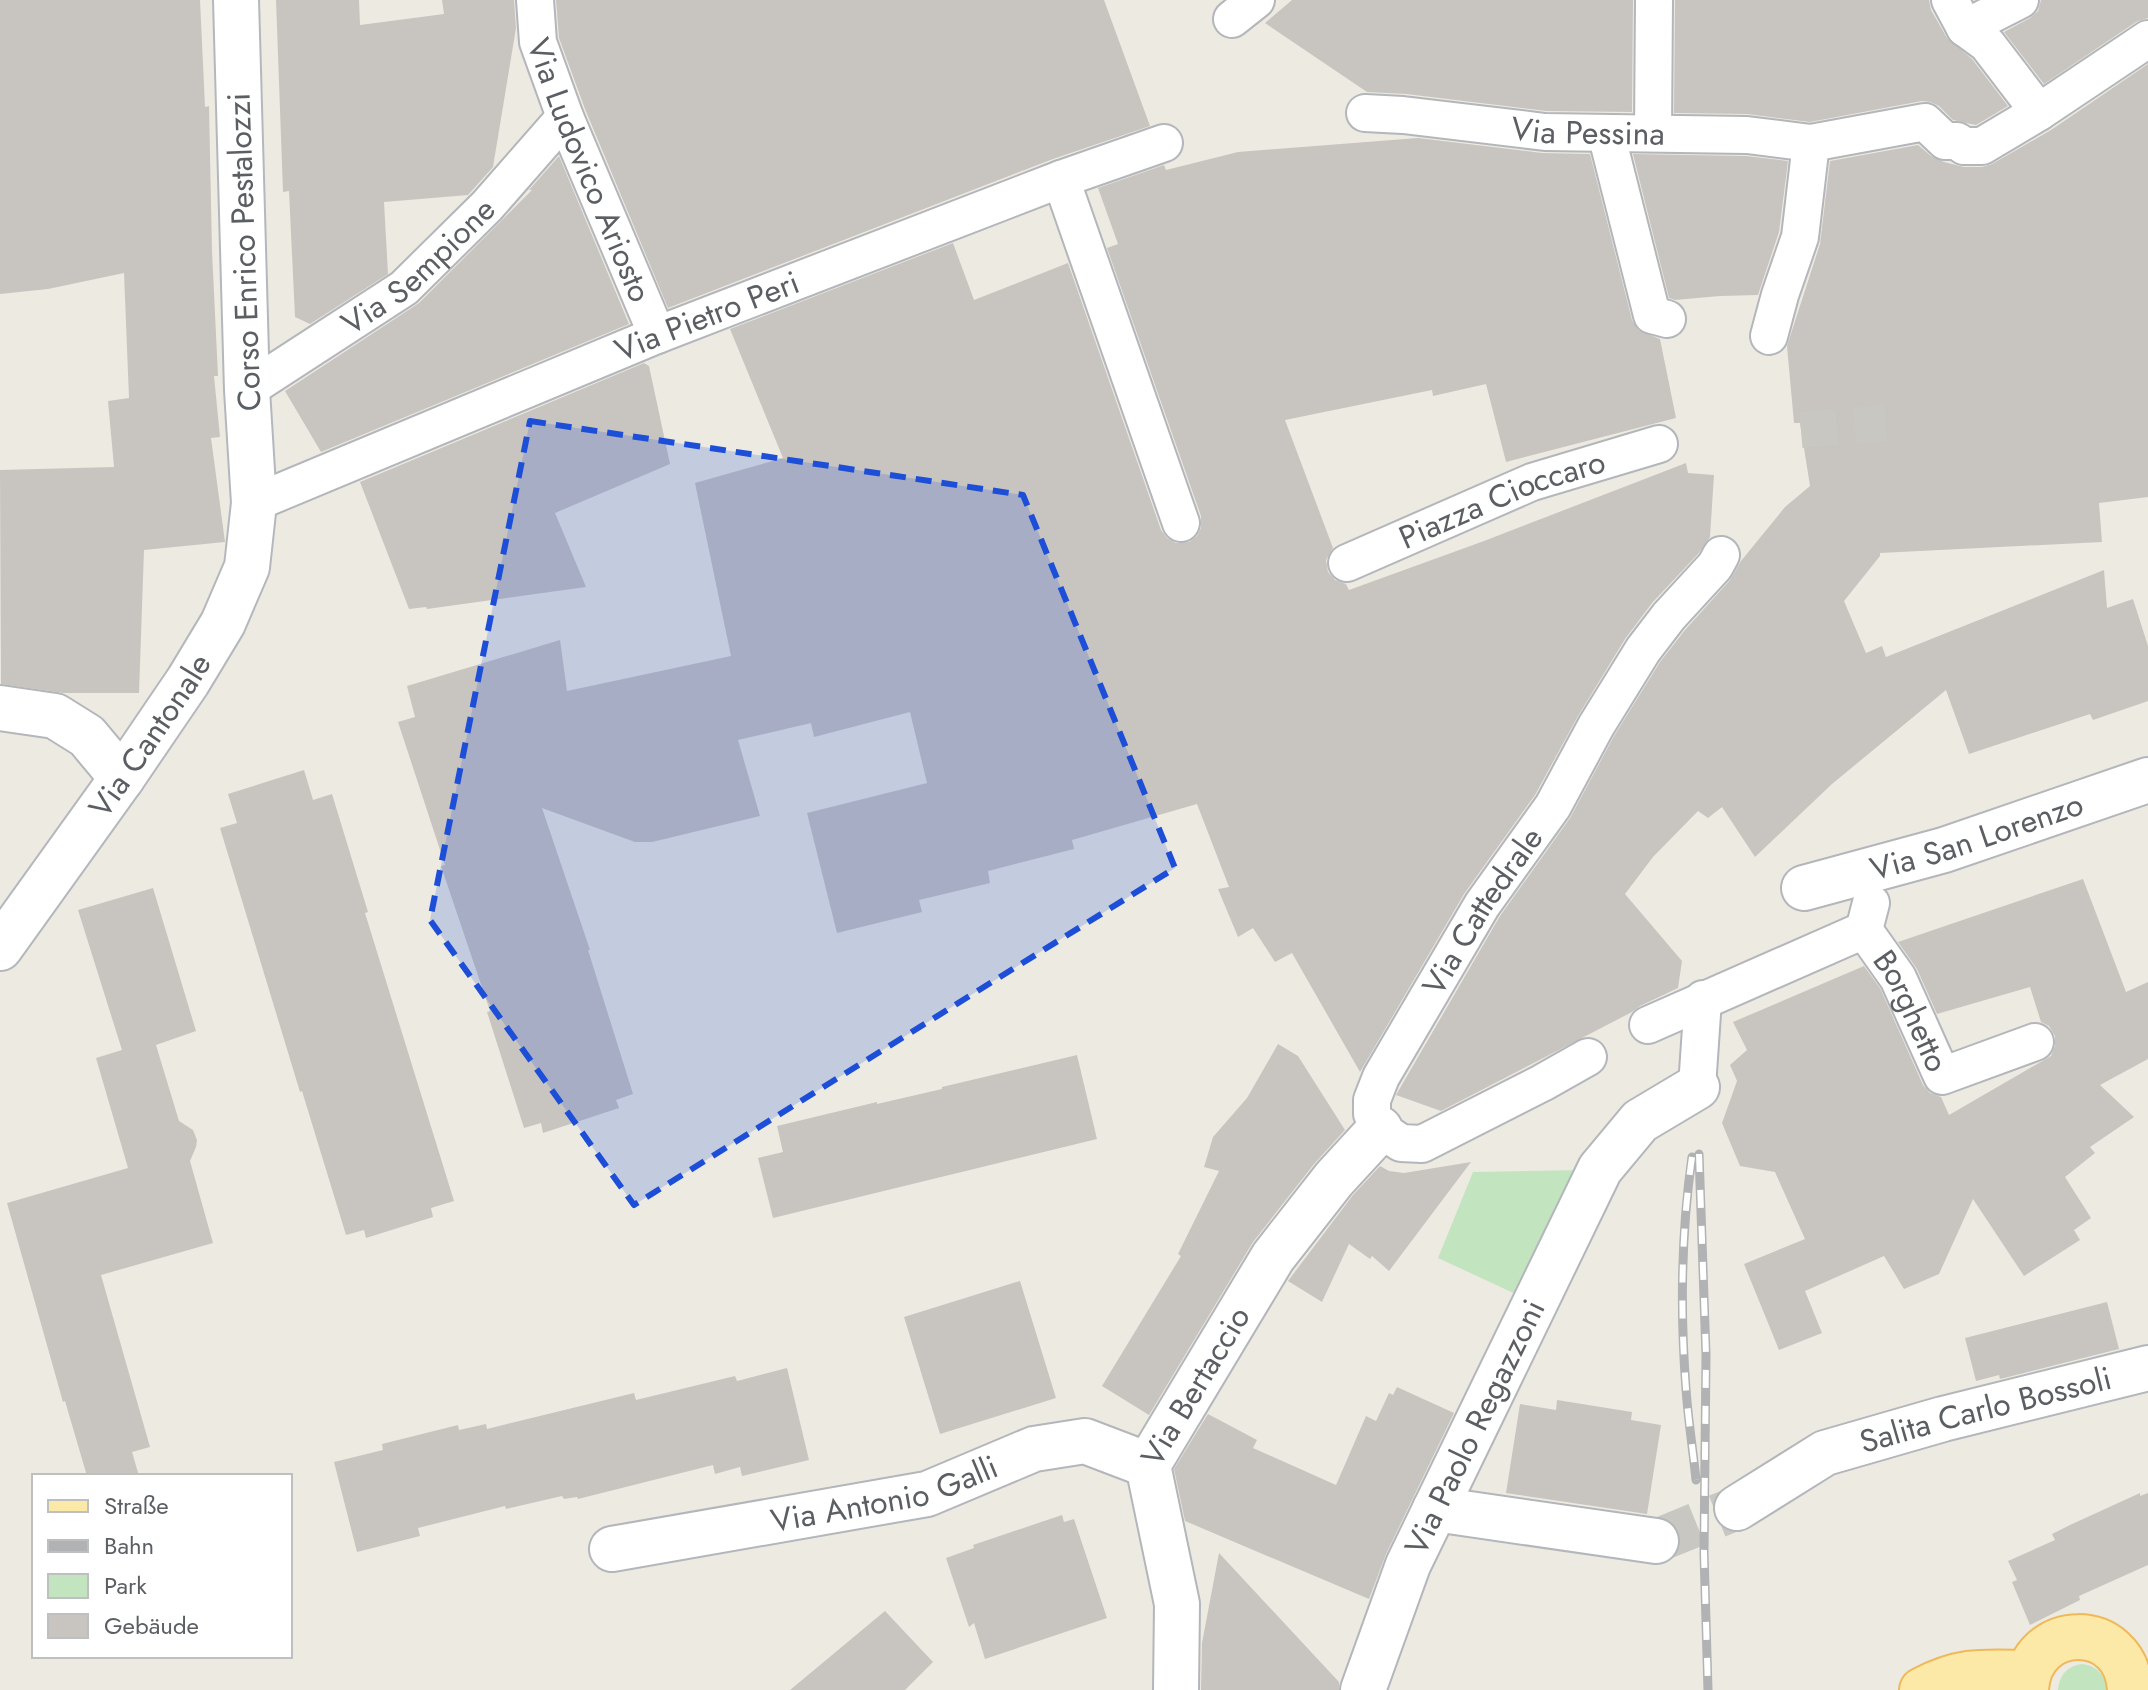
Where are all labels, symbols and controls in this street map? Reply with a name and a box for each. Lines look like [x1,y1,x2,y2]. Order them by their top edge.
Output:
street label: Via Ludovico Ariosto [515,32,663,309]
street label: Corso Enrico Pestalozzi [215,92,273,412]
street label: Via Pessina [1508,105,1665,157]
street label: Via Sempione [332,187,506,346]
street label: Via Pietro Peri [608,259,806,373]
street label: Piazza Cioccaro [1392,438,1611,560]
street label: Via Cantonale [78,645,222,827]
street label: Via San Lorenzo [1865,781,2089,892]
street label: Via Cattedrale [1411,817,1554,1004]
street label: Borghetto [1862,940,1960,1079]
street label: Via Paolo Regazzoni [1393,1292,1556,1563]
street label: Via Bertaccio [1129,1297,1261,1475]
street label: Salita Carlo Bossoli [1854,1355,2116,1465]
street label: Via Antonio Galli [767,1444,1005,1544]
legend [32,1474,292,1658]
text: Straße [104,1488,169,1523]
text: Bahn [104,1528,154,1563]
text: Park [104,1568,147,1603]
text: Gebäude [104,1608,199,1643]

